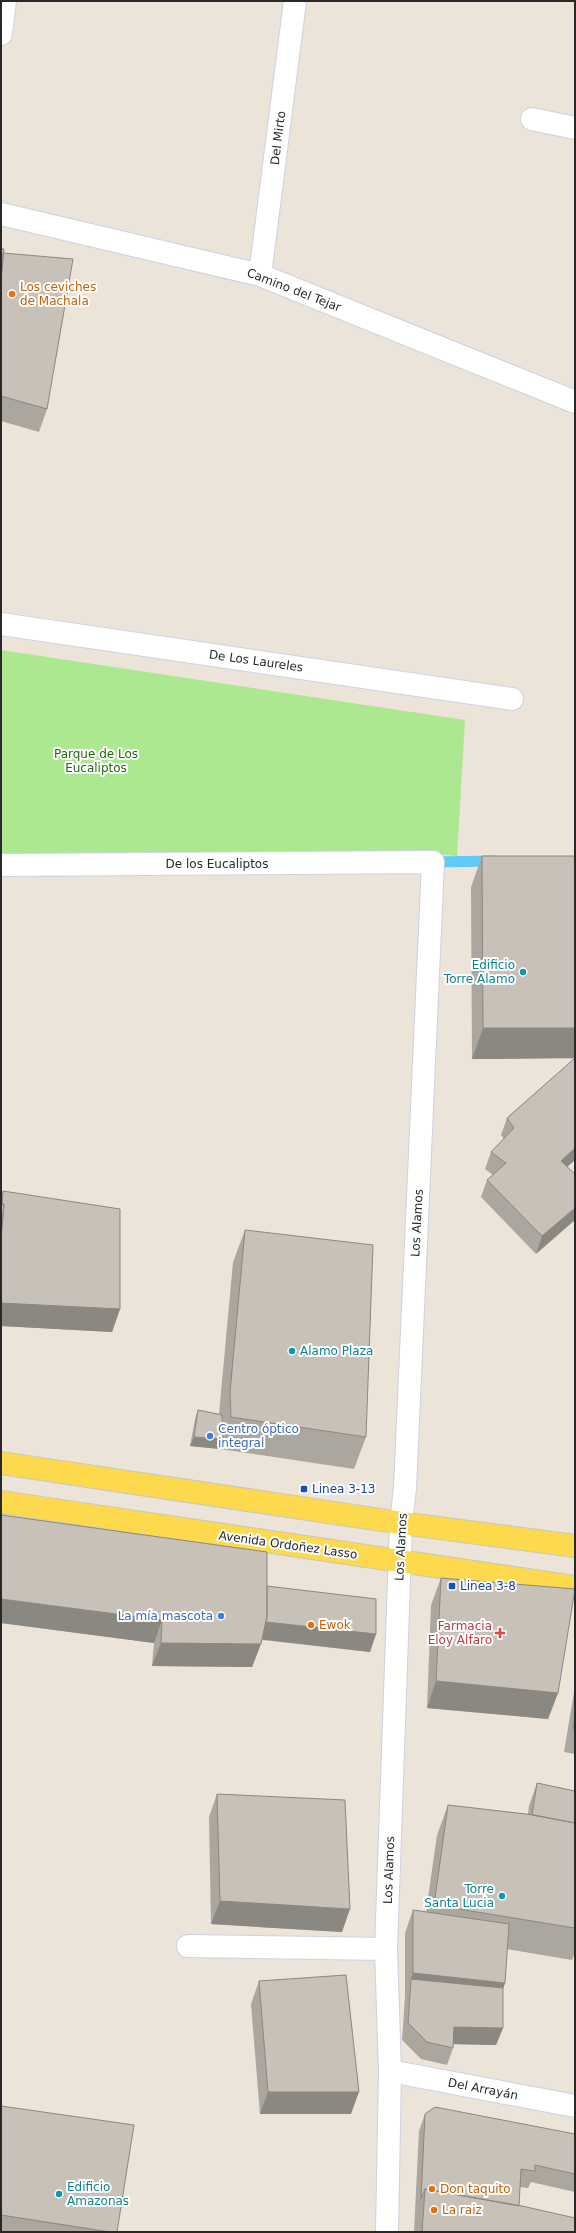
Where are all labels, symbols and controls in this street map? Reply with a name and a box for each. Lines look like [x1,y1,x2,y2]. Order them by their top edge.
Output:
street label: Del Mirto [268,110,288,166]
street label: Camino del Tejar [245,266,343,314]
place label: Los ceviches de Machala [20,280,96,308]
marker: Los ceviches de Machala [7,289,17,299]
street label: De Los Laureles [208,647,304,675]
park label: Parque de Los Eucaliptos [54,747,138,775]
street label: De los Eucaliptos [166,857,268,871]
place label: Edificio Torre Alamo [443,958,515,986]
marker: Edificio Torre Alamo [518,967,528,977]
street label: Los Alamos [408,1189,426,1257]
place label: Alamo Plaza [300,1344,373,1358]
marker: Alamo Plaza [287,1346,297,1356]
place label: Centro óptico integral [218,1422,299,1450]
marker: Centro óptico integral [205,1431,215,1441]
place label: Linea 3-13 [312,1482,375,1496]
marker: Linea 3-13 [299,1484,309,1494]
street label: Los Alamos [392,1513,410,1581]
street label: Avenida Ordoñez Lasso [218,1528,358,1562]
place label: Linea 3-8 [460,1579,516,1593]
marker: Linea 3-8 [447,1581,457,1591]
place label: La mía mascota [118,1609,213,1623]
marker: La mía mascota [216,1611,226,1621]
place label: Ewok [319,1618,351,1632]
place label: Farmacia Eloy Alfaro [428,1619,492,1647]
marker: Ewok [306,1620,316,1630]
marker: Farmacia Eloy Alfaro [495,1628,505,1638]
street label: Los Alamos [381,1836,397,1904]
place label: Torre Santa Lucia [424,1882,494,1910]
marker: Torre Santa Lucia [497,1891,507,1901]
street label: Del Arrayán [447,2075,519,2103]
place label: Edificio Amazonas [67,2180,129,2208]
place label: Don taquito [440,2182,511,2196]
marker: Don taquito [427,2184,437,2194]
marker: Edificio Amazonas [54,2189,64,2199]
place label: La raiz [442,2203,482,2217]
marker: La raiz [429,2205,439,2215]

